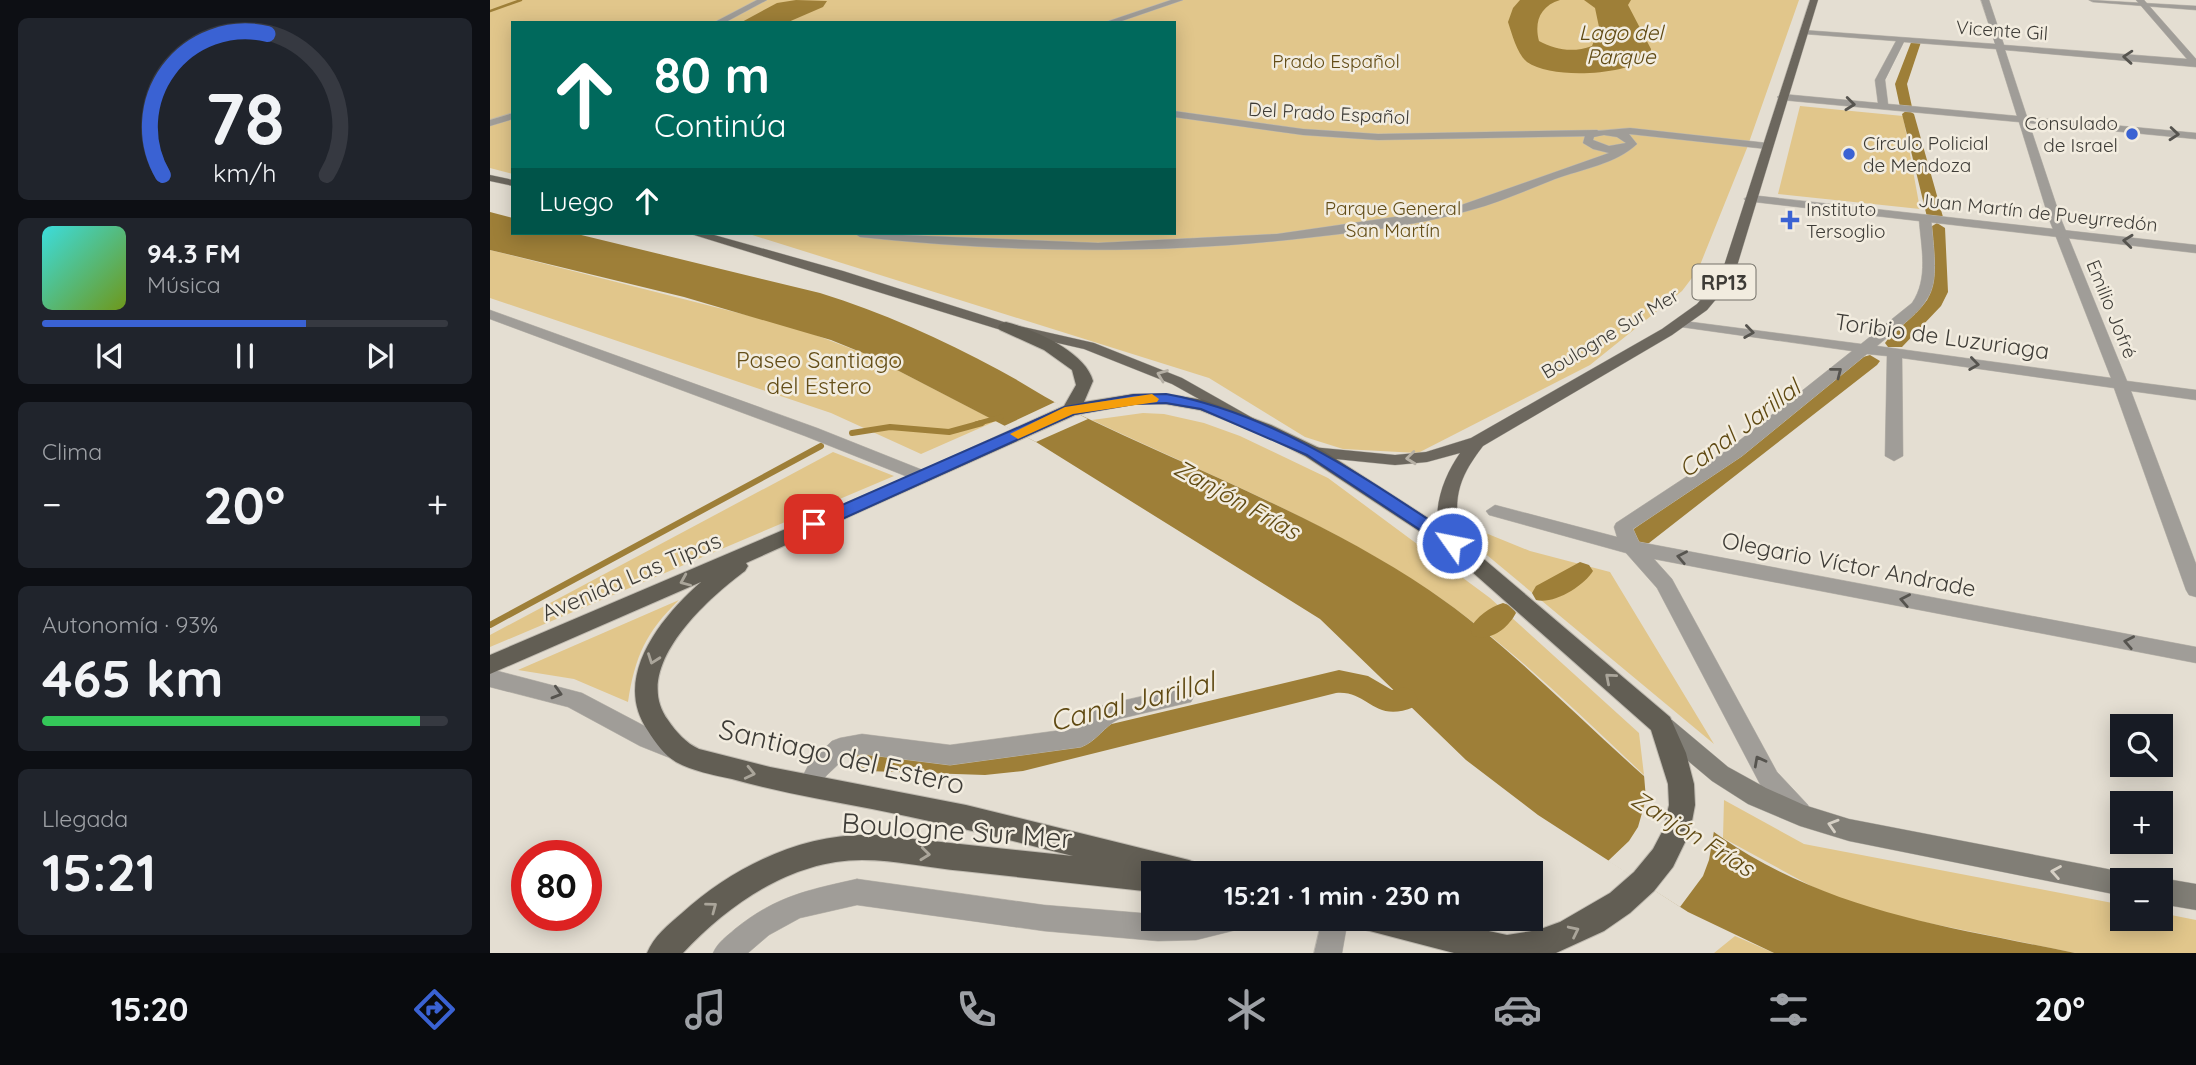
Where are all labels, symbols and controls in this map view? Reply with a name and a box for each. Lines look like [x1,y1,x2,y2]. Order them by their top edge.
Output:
street label: Vicente Gil [1955,15,2049,45]
water label: Lago del Parque [1579,19,1665,69]
text: 80 m [654,44,770,105]
icon: ahead [539,49,630,140]
park label: Prado Español [1272,49,1400,73]
one-way arrow [2122,50,2133,65]
text: 78 [205,72,285,163]
one-way arrow [1845,96,1856,111]
street label: Del Prado Español [1248,97,1410,129]
text: Continúa [654,105,787,145]
place label: Consulado de Israel [2025,111,2118,157]
marker: Consulado de Israel [2124,126,2140,142]
one-way arrow [2168,127,2180,142]
place label: Círculo Policial de Mendoza [1863,131,1989,177]
marker: Círculo Policial de Mendoza [1841,146,1857,162]
text: km/h [213,157,277,188]
icon: ahead [628,182,666,220]
text: Luego [539,185,614,218]
street label: Juan Martín de Pueyrredón [1917,188,2159,236]
park label: Parque General San Martín [1325,196,1461,242]
place label: Instituto Tersoglio [1806,197,1885,243]
marker: Instituto Tersoglio [1780,210,1800,230]
one-way arrow [2122,234,2134,249]
text: 94.3 FM [147,237,241,270]
street label: Emilio Jofré [2081,256,2143,362]
road number: RP13 [1692,264,1756,300]
text: Música [147,270,221,299]
street label: Boulogne Sur Mer [1537,282,1684,384]
street label: Toribio de Luzuriaga [1833,307,2051,365]
one-way arrow [1743,324,1754,339]
icon: previous [91,337,129,375]
icon: pause [226,337,264,375]
icon: next [361,337,399,375]
park label: Paseo Santiago del Estero [736,345,902,400]
one-way arrow [1968,356,1980,371]
one-way arrow [1829,368,1842,380]
one-way arrow [1156,369,1168,383]
water label: Canal Jarillal [1672,371,1808,483]
text: Clima [42,437,102,466]
one-way arrow [1405,451,1416,466]
water label: Zanjón Frías [1169,452,1306,547]
text: 20° [203,472,285,537]
text: − [42,480,62,528]
text: + [427,480,448,528]
pin [784,494,844,554]
icon: arrive [795,505,833,543]
position arrow [1415,506,1489,580]
street label: Avenida Las Tipas [537,525,725,627]
street label: Olegario Víctor Andrade [1720,525,1978,603]
one-way arrow [1676,551,1688,566]
one-way arrow [680,573,692,587]
one-way arrow [1899,593,1911,608]
text: Autonomía · 93% [42,610,218,639]
one-way arrow [2123,635,2135,650]
text: 465 km [42,645,223,710]
one-way arrow [648,652,662,664]
water label: Canal Jarillal [1046,663,1221,738]
one-way arrow [1605,674,1618,686]
one-way arrow [550,685,562,700]
street label: Santiago del Estero [716,711,968,801]
map controls [2110,714,2173,931]
button: search [2110,714,2173,777]
one-way arrow [1754,756,1767,768]
one-way arrow [744,764,756,779]
water label: Zanjón Frías [1626,783,1761,883]
button: + [2110,791,2173,854]
text: Llegada [42,804,128,833]
street label: Boulogne Sur Mer [841,804,1074,856]
one-way arrow [1827,819,1839,834]
text: 15:21 [42,839,156,904]
speed limit sign: 80 [511,840,602,931]
one-way arrow [920,846,931,861]
one-way arrow [2050,865,2062,880]
button: − [2110,868,2173,931]
text: 15:21 · 1 min · 230 m [1224,879,1460,912]
one-way arrow [704,902,717,915]
one-way arrow [1567,926,1579,940]
icon: directions [410,985,459,1034]
icon: music [681,985,730,1034]
icon: phone [952,985,1001,1034]
icon: climate [1222,985,1271,1034]
icon: car [1493,985,1542,1034]
icon: filters [1764,985,1813,1034]
text: 15:20 [111,989,188,1029]
text: 20° [2035,989,2085,1029]

